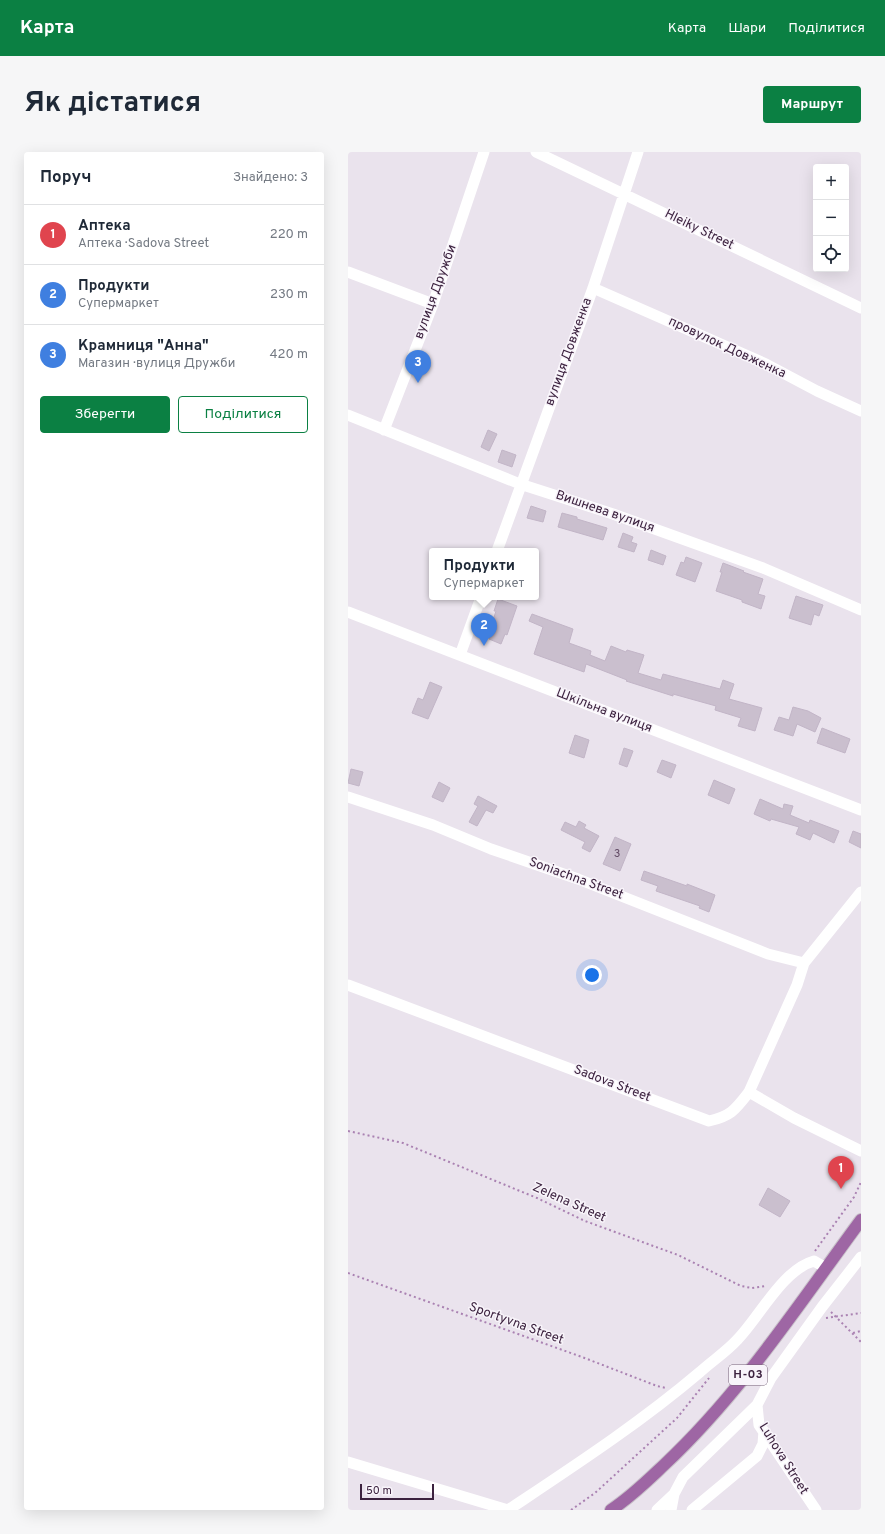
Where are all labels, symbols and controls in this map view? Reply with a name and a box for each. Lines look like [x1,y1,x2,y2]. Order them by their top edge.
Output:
text: Карта [20,16,74,40]
text: Карта [668,20,706,37]
text: Шари [728,20,766,37]
text: Поділитися [788,20,865,37]
text: Як дістатися [24,86,201,122]
button: Маршрут [763,86,861,123]
map controls [813,164,849,272]
button: + [813,164,849,200]
text: Поруч [40,167,92,189]
text: Знайдено: 3 [233,170,308,186]
button: − [813,200,849,236]
street label: Hleiky Street [662,206,736,254]
text: Аптека [78,217,131,236]
text: 1 [50,227,56,243]
text: 220 m [270,227,308,243]
text: Аптека · Sadova Street [78,236,209,252]
button: locate [813,236,849,272]
street label: вулиця Дружби [411,243,461,341]
text: Продукти [78,277,149,296]
text: 2 [49,287,57,303]
text: 230 m [270,287,308,303]
text: Супермаркет [78,296,159,312]
street label: вулиця Довженка [542,296,596,408]
street label: провулок Довженка [666,314,788,382]
text: Крамниця "Анна" [78,337,209,356]
text: 3 [49,347,57,363]
text: 420 m [270,347,308,363]
pin: 3 [405,350,431,383]
text: Магазин · вулиця Дружби [78,356,235,372]
button: Зберегти [40,396,170,433]
button: Поділитися [178,396,308,433]
street label: Вишнева вулиця [553,488,657,536]
popup [429,548,539,600]
text: Продукти [444,557,515,576]
text: Супермаркет [444,576,524,592]
pin: 2 [471,613,497,646]
street label: Шкільна вулиця [554,685,654,737]
house number: 3 [614,847,620,861]
street label: Soniachna Street [527,854,626,904]
your location [582,965,602,985]
street label: Sadova Street [571,1062,653,1106]
pin: 1 [828,1156,854,1189]
street label: Zelena Street [530,1180,608,1226]
street label: Sportyvna Street [466,1299,566,1349]
road number: Н-03 [729,1365,767,1385]
street label: Luhova Street [755,1420,811,1498]
scale bar [360,1482,434,1501]
text: 50 m [366,1484,392,1498]

